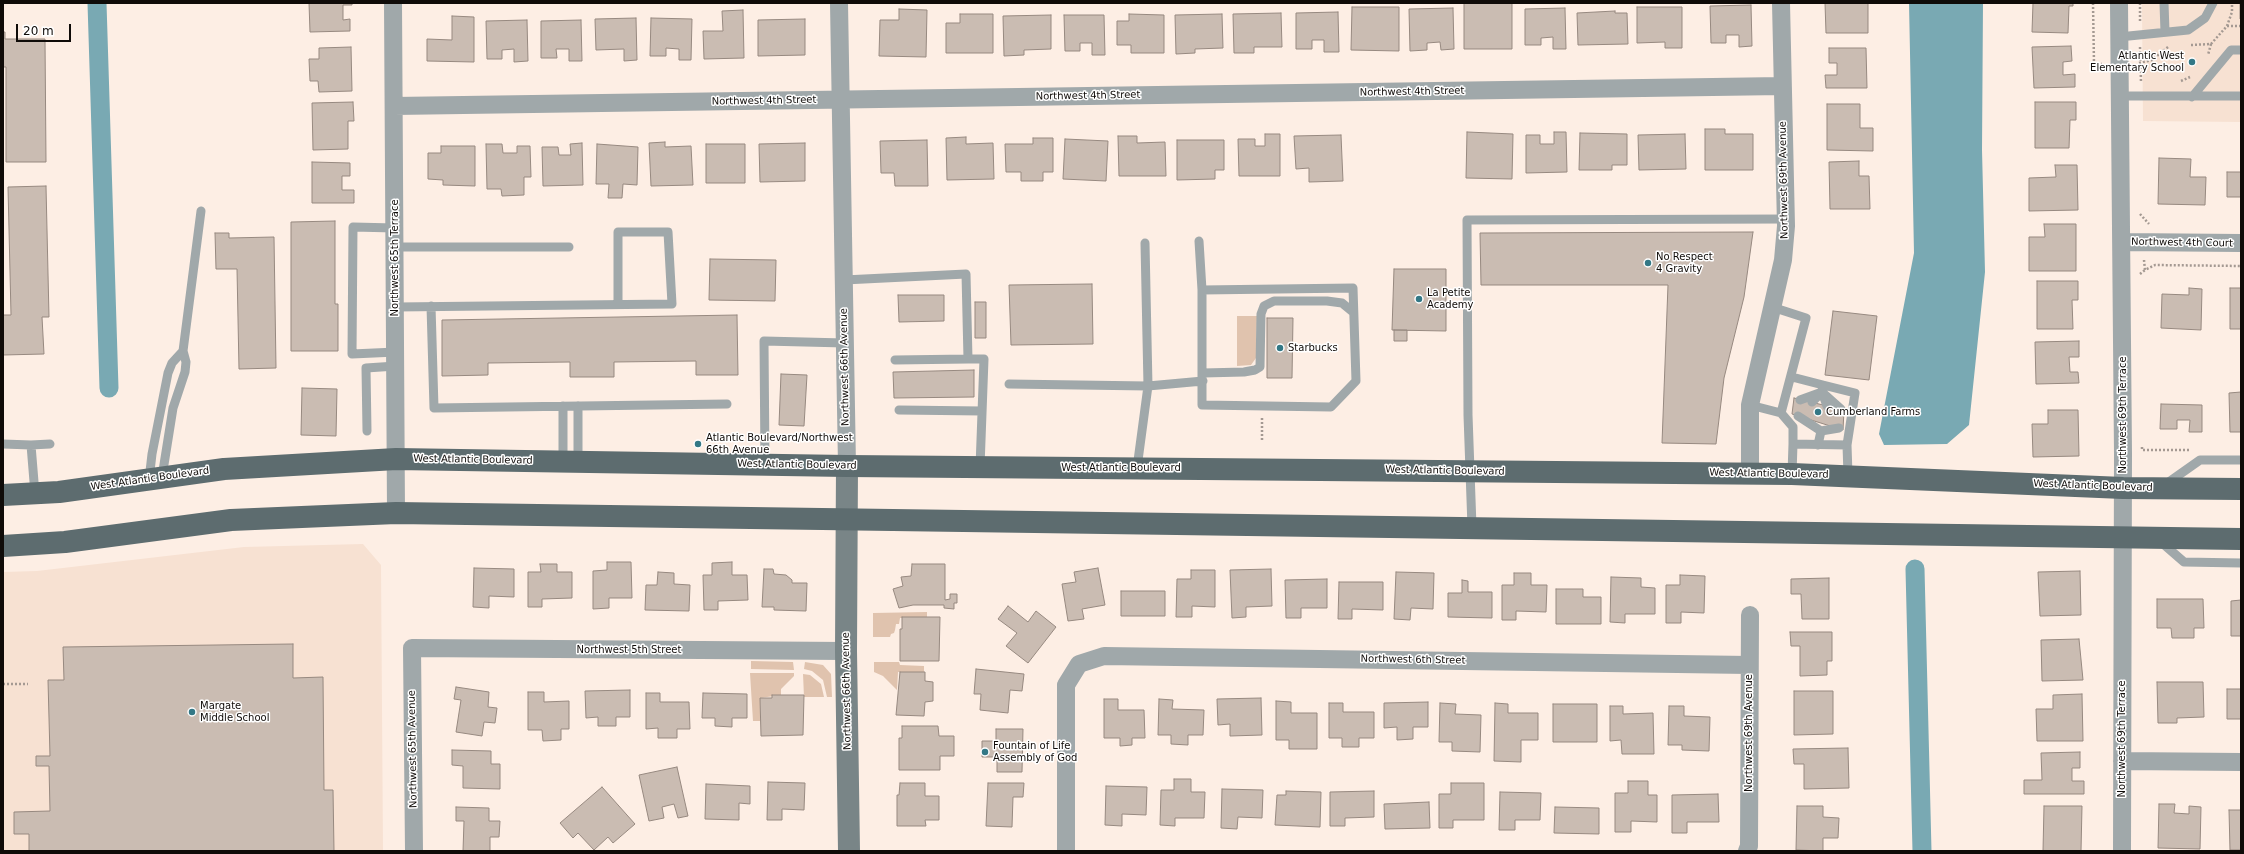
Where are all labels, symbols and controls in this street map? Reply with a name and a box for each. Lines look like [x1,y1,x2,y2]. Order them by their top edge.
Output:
scale bar [18,16,73,42]
text: 20 m [23,24,54,38]
place label: Atlantic West Elementary School [2090,50,2184,74]
marker: Atlantic West Elementary School [2187,57,2197,67]
street label: Northwest 4th Street [1360,85,1464,99]
street label: Northwest 4th Street [1036,89,1140,103]
street label: Northwest 4th Street [712,94,816,108]
street label: Northwest 69th Avenue [1777,121,1791,239]
street label: Northwest 65th Terrace [389,199,401,317]
street label: Northwest 4th Court [2131,236,2233,250]
place label: No Respect 4 Gravity [1656,251,1713,274]
marker: No Respect 4 Gravity [1643,258,1653,268]
place label: La Petite Academy [1427,287,1473,310]
marker: La Petite Academy [1414,294,1424,304]
street label: Northwest 66th Avenue [838,308,852,426]
place label: Starbucks [1288,342,1338,354]
marker: Starbucks [1275,343,1285,353]
street label: Northwest 69th Terrace [2117,356,2129,474]
place label: Cumberland Farms [1826,406,1920,418]
marker: Cumberland Farms [1813,407,1823,417]
place label: Atlantic Boulevard/Northwest 66th Avenue [706,432,853,456]
marker: Atlantic Boulevard/Northwest 66th Avenue [693,439,703,449]
street label: West Atlantic Boulevard [413,453,533,467]
street label: West Atlantic Boulevard [737,458,857,472]
street label: West Atlantic Boulevard [1061,462,1181,474]
street label: West Atlantic Boulevard [1385,464,1505,478]
street label: West Atlantic Boulevard [90,465,210,493]
street label: West Atlantic Boulevard [1709,467,1829,481]
street label: West Atlantic Boulevard [2033,478,2153,494]
street label: Northwest 66th Avenue [840,632,854,750]
street label: Northwest 5th Street [577,644,681,656]
street label: Northwest 6th Street [1361,653,1465,667]
street label: Northwest 69th Avenue [1743,674,1755,792]
street label: Northwest 69th Terrace [2116,680,2128,798]
street label: Northwest 65th Avenue [406,690,420,808]
place label: Margate Middle School [200,700,269,724]
marker: Margate Middle School [187,707,197,717]
place label: Fountain of Life Assembly of God [993,740,1077,764]
marker: Fountain of Life Assembly of God [980,747,990,757]

